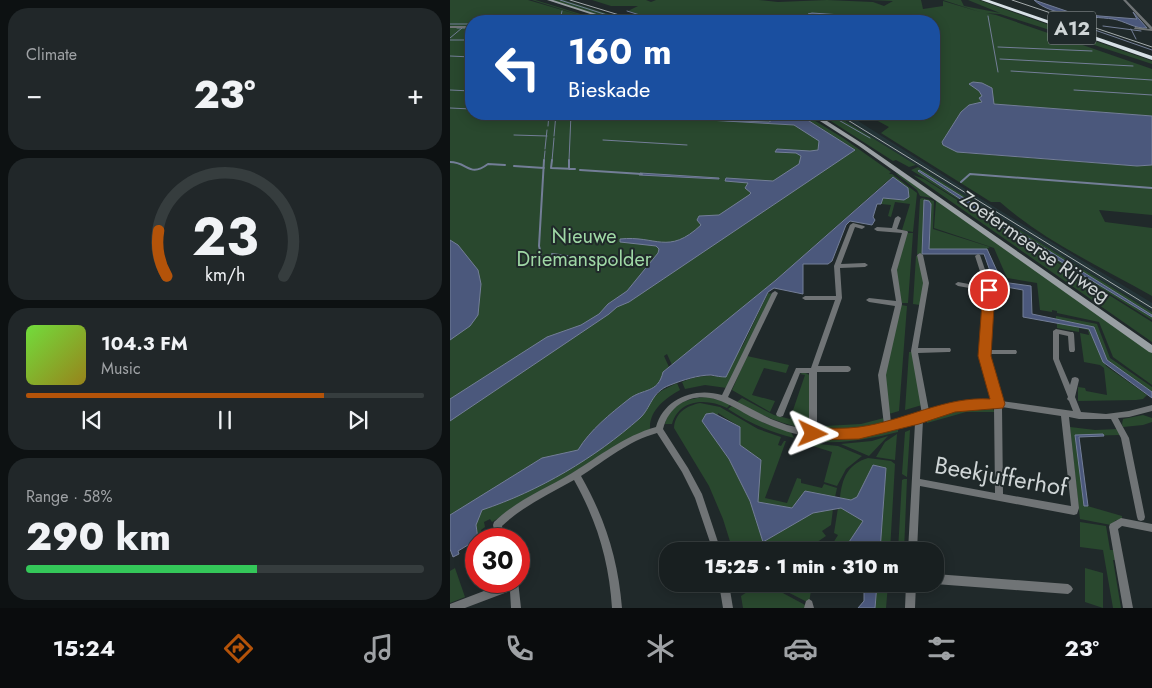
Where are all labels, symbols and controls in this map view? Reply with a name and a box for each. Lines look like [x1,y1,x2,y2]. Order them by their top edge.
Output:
road number: A12 [1048,12,1096,44]
text: 160 m [568,27,672,77]
icon: left [485,35,550,100]
text: Climate [26,43,77,66]
text: 23° [194,67,256,122]
text: Bieskade [568,73,650,105]
text: − [26,74,43,115]
text: + [407,74,424,115]
street label: Zoetermeerse Rijweg [954,184,1116,310]
text: 23 [192,199,258,275]
park label: Nieuwe Driemanspolder [516,222,652,274]
text: km/h [205,262,245,288]
pin [968,269,1010,311]
icon: arrive [975,276,1003,304]
text: 104.3 FM [101,330,188,357]
text: Music [101,357,141,380]
icon: previous [78,406,106,434]
icon: pause [211,406,239,434]
icon: next [344,406,372,434]
position arrow [786,407,838,459]
street label: Beekjufferhof [932,447,1071,505]
text: Range · 58% [26,485,113,508]
text: 290 km [26,509,171,564]
speed limit sign: 30 [465,528,530,593]
text: 15:25 · 1 min · 310 m [704,553,899,580]
icon: directions [221,631,256,666]
icon: music [361,631,396,666]
icon: phone [502,631,537,666]
icon: climate [643,631,678,666]
icon: car [783,631,818,666]
icon: filters [924,631,959,666]
text: 15:24 [53,632,115,664]
text: 23° [1064,632,1099,664]

